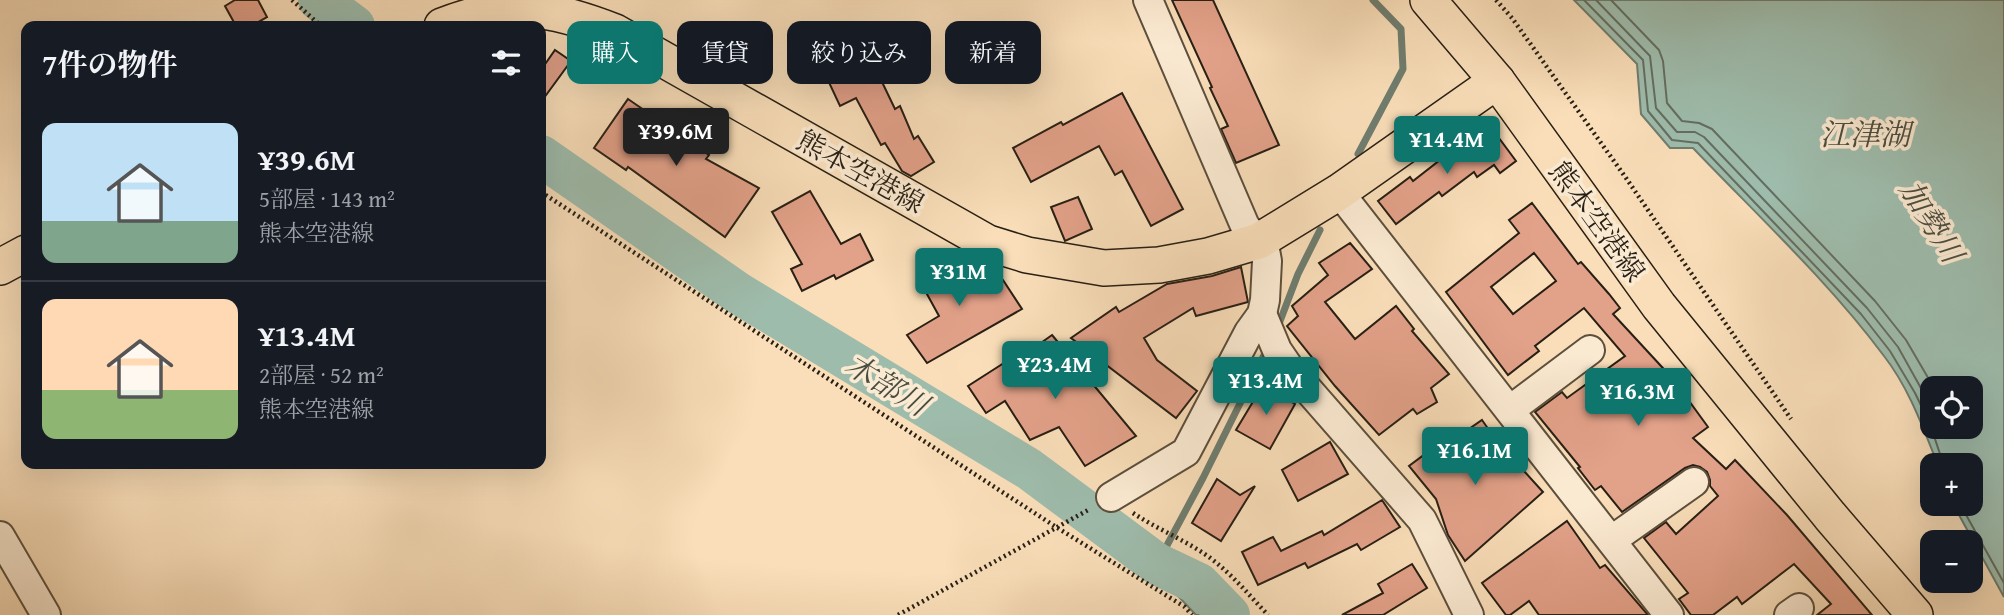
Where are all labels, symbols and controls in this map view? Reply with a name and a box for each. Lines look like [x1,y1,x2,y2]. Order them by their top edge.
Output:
chip: 購入 [567,21,663,84]
chip: 賃貸 [677,21,773,84]
chip: 絞り込み [787,21,931,84]
chip: 新着 [945,21,1041,84]
text: 7件の物件 [42,42,178,86]
icon: filters [487,44,525,82]
pin: ¥39.6M [619,108,733,168]
water label: 江津湖 [1820,112,1915,156]
text: ¥39.6M [639,114,713,147]
pin: ¥14.4M [1390,116,1504,176]
street label: 熊本空港線 [790,119,932,223]
text: ¥14.4M [1410,122,1484,155]
text: ¥39.6M [259,137,355,181]
icon: home [98,151,182,235]
street label: 熊本空港線 [1540,152,1656,290]
water label: 加勢川 [1889,171,1976,273]
text: 5部屋 · 143 m² [259,182,395,215]
text: 熊本空港線 [259,216,374,249]
pin: ¥31M [918,248,1000,308]
text: ¥31M [931,254,987,287]
text: ¥13.4M [259,313,355,357]
icon: home [98,327,182,411]
water label: 木部川 [837,342,939,428]
pin: ¥23.4M [998,342,1112,401]
text: ¥23.4M [1018,347,1092,380]
text: 2部屋 · 52 m² [259,358,384,391]
pin: ¥13.4M [1209,358,1323,417]
text: ¥13.4M [1229,363,1303,396]
pin: ¥16.3M [1581,368,1695,428]
text: ¥16.3M [1601,374,1675,407]
map controls [1920,376,1983,593]
button: locate [1920,376,1983,439]
text: 熊本空港線 [259,392,374,425]
pin: ¥16.1M [1418,428,1532,487]
text: ¥16.1M [1438,433,1512,466]
button: + [1920,453,1983,516]
button: − [1920,530,1983,593]

